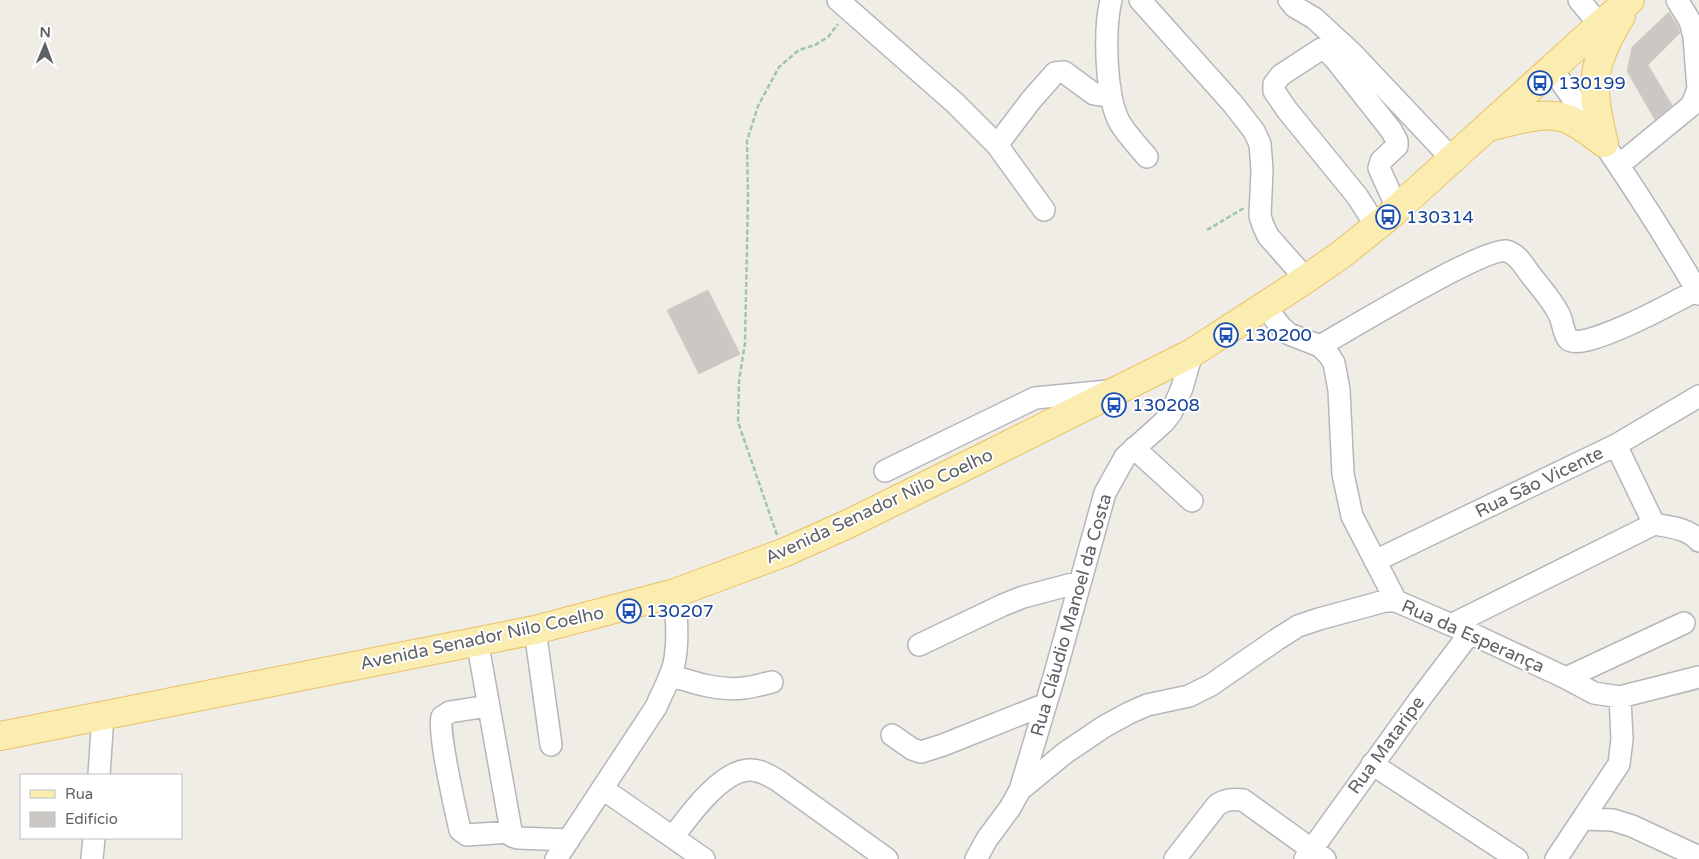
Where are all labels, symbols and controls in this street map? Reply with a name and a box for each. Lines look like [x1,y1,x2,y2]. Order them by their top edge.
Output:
north arrow [20,20,70,70]
text: N [39,24,51,41]
bus stop icon: 130199 [1527,70,1553,96]
place label: 130199 [1558,72,1626,94]
bus stop icon: 130314 [1375,204,1401,230]
place label: 130314 [1406,206,1474,228]
bus stop icon: 130200 [1213,322,1239,348]
place label: 130200 [1244,324,1312,346]
bus stop icon: 130208 [1101,392,1127,418]
place label: 130208 [1132,394,1200,416]
street label: Rua São Vicente [1471,442,1607,522]
street label: Avenida Senador Nilo Coelho [762,443,996,569]
street label: Rua Cláudio Manoel da Costa [1026,491,1116,739]
street label: Rua da Esperança [1398,595,1548,677]
bus stop icon: 130207 [616,598,642,624]
place label: 130207 [646,600,714,622]
street label: Avenida Senador Nilo Coelho [358,601,606,675]
street label: Rua Mataripe [1343,692,1429,798]
legend [20,774,182,839]
text: Rua [65,785,93,803]
text: Edifício [65,810,118,828]

